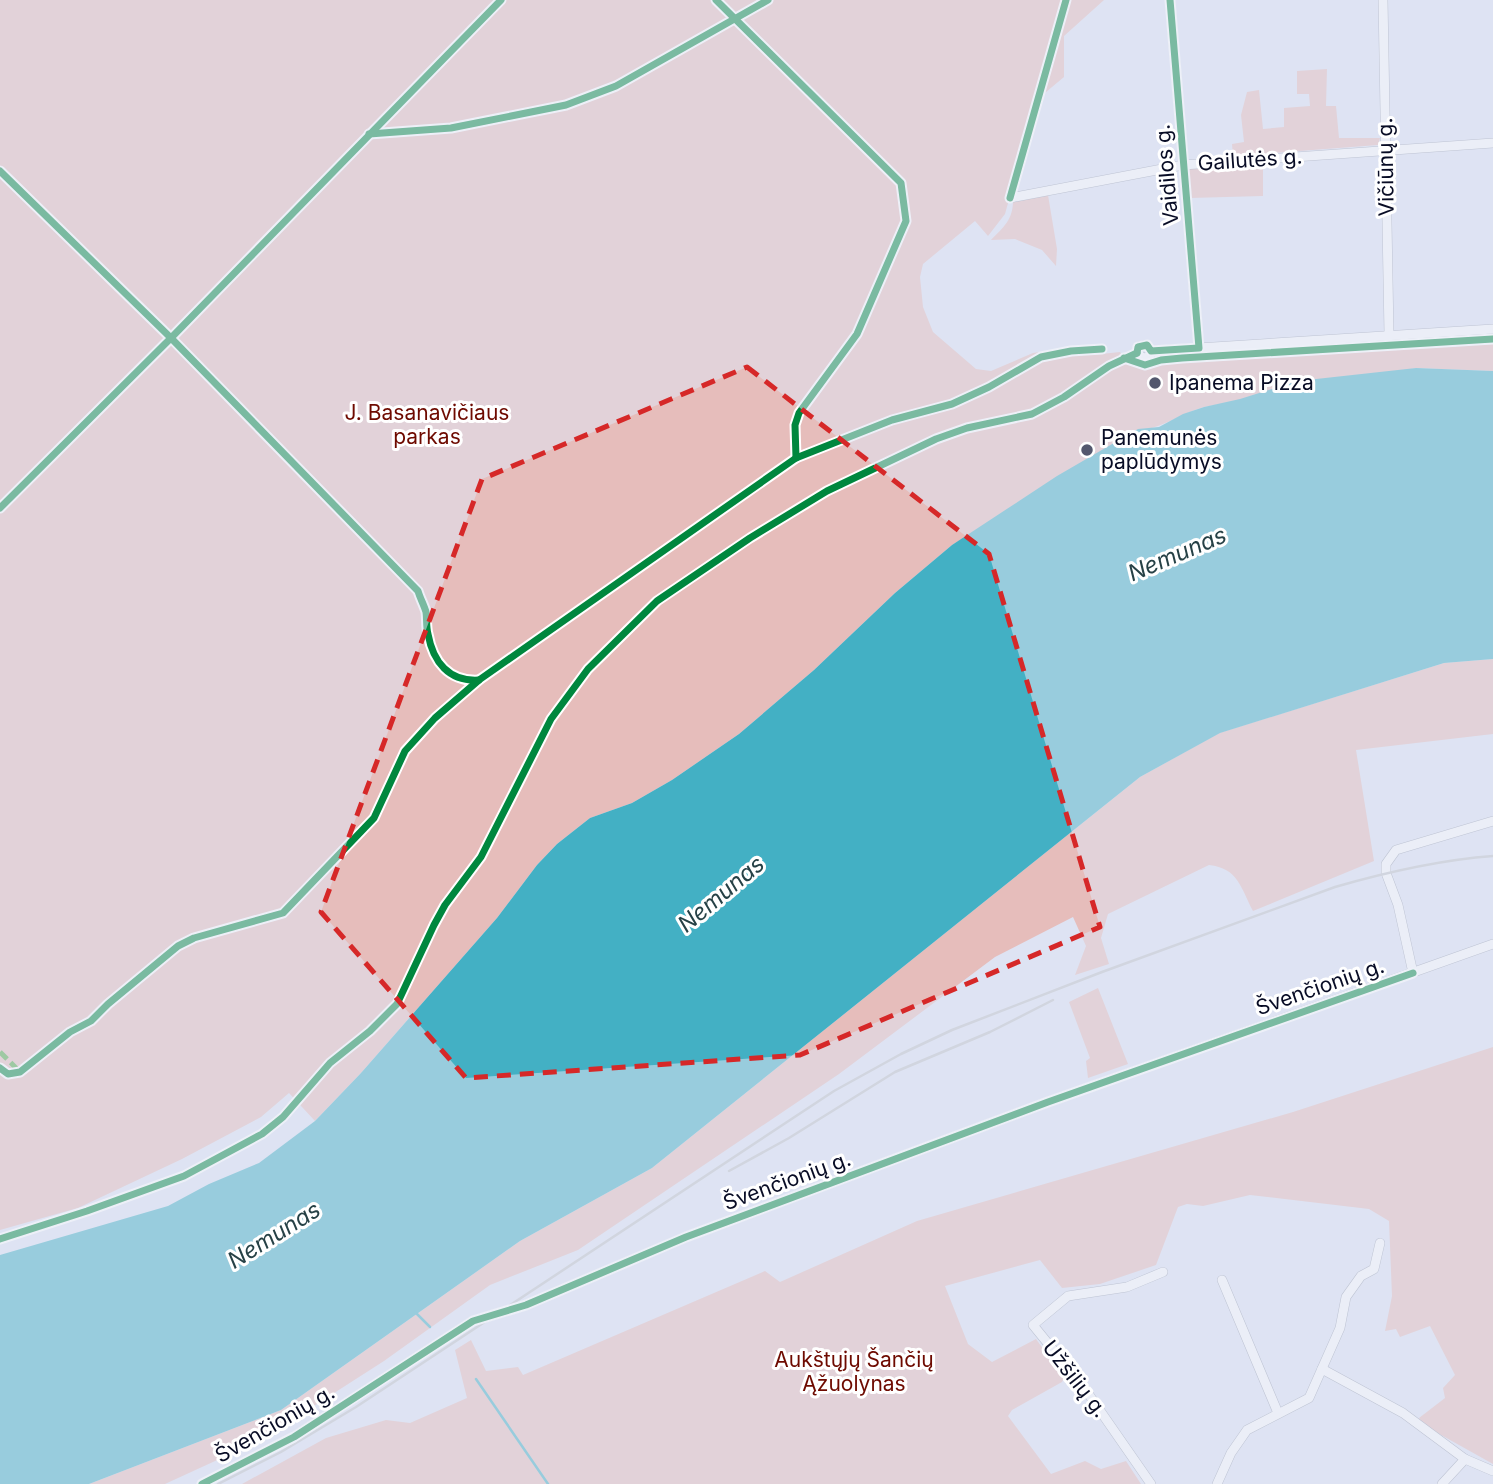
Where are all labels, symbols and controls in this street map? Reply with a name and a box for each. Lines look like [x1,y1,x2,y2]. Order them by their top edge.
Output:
street label: Vičiūnų g. [1372,117,1399,217]
street label: Vaidilos g. [1150,123,1183,227]
street label: Gailutės g. [1197,143,1303,176]
place label: Ipanema Pizza [1169,370,1314,395]
marker: Ipanema Pizza [1147,375,1163,391]
park label: J. Basanavičiaus parkas [345,400,509,449]
place label: Panemunės paplūdymys [1101,425,1222,474]
marker: Panemunės paplūdymys [1079,442,1095,458]
water label: Nemunas [1124,521,1230,587]
water label: Nemunas [672,850,770,938]
street label: Švenčionių g. [1252,953,1387,1020]
street label: Švenčionių g. [720,1146,854,1215]
water label: Nemunas [222,1196,326,1274]
street label: Užšilių g. [1038,1335,1113,1422]
park label: Aukštųjų Šančių Ąžuolynas [774,1347,934,1396]
street label: Švenčionių g. [211,1379,339,1468]

